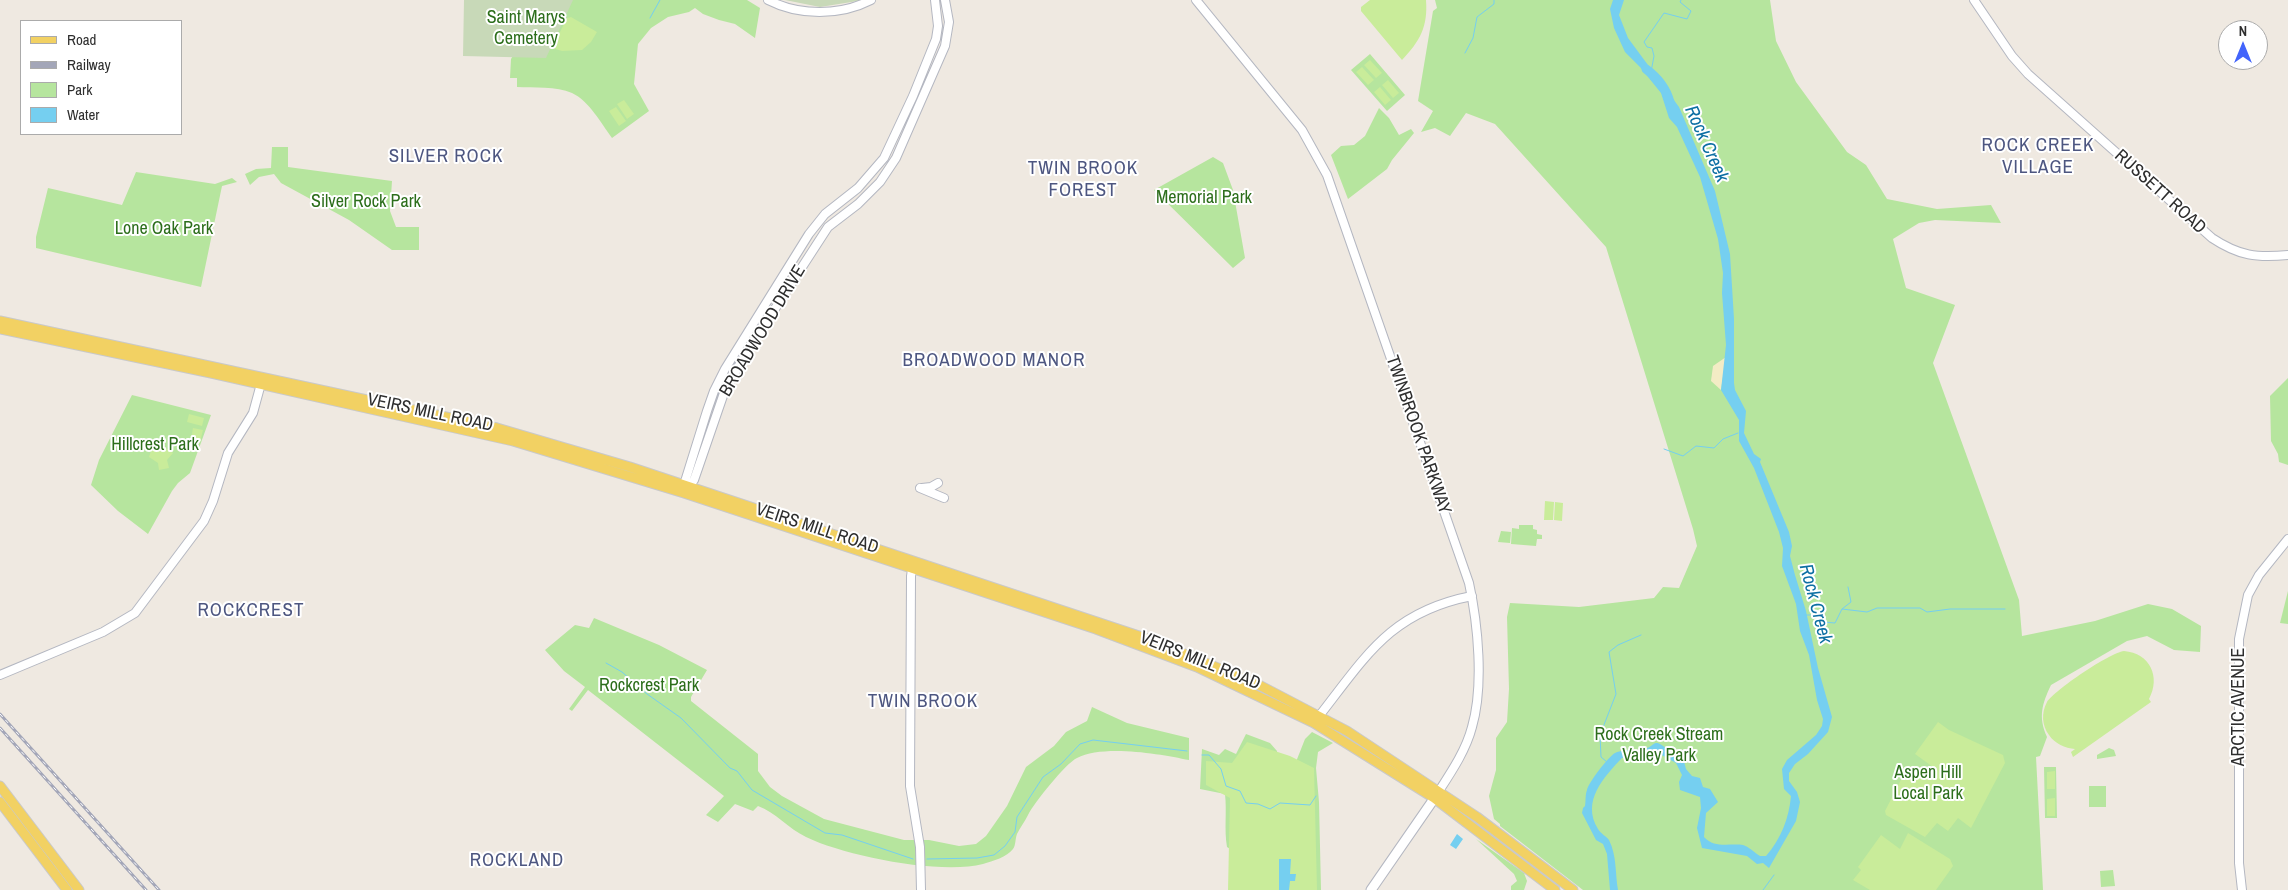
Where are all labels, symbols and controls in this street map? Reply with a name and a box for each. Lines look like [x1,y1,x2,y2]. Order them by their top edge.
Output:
park label: Saint Marys Cemetery [487,7,565,50]
legend [20,20,182,135]
north arrow [2218,20,2268,70]
text: N [2239,22,2247,40]
text: Road [67,29,96,50]
text: Railway [67,54,111,75]
text: Park [67,79,92,100]
water label: Rock Creek [1679,102,1733,186]
text: Water [67,104,99,125]
district label: ROCK CREEK VILLAGE [1980,135,2096,179]
street label: RUSSETT ROAD [2110,145,2210,239]
district label: SILVER ROCK [387,146,505,168]
district label: TWIN BROOK FOREST [1027,158,1139,202]
park label: Memorial Park [1156,187,1252,209]
park label: Silver Rock Park [311,191,421,213]
park label: Lone Oak Park [115,218,213,240]
street label: BROADWOOD DRIVE [715,261,811,401]
district label: BROADWOOD MANOR [901,350,1087,372]
street label: TWINBROOK PARKWAY [1381,353,1455,517]
street label: VEIRS MILL ROAD [365,389,495,437]
park label: Hillcrest Park [111,434,199,456]
street label: VEIRS MILL ROAD [753,499,881,559]
water label: Rock Creek [1793,562,1837,646]
district label: ROCKCREST [196,600,306,622]
street label: VEIRS MILL ROAD [1137,627,1263,695]
street label: ARCTIC AVENUE [2228,648,2250,766]
park label: Rockcrest Park [599,675,699,697]
district label: TWIN BROOK [867,691,979,713]
park label: Rock Creek Stream Valley Park [1595,724,1723,766]
park label: Aspen Hill Local Park [1893,762,1963,804]
district label: ROCKLAND [469,850,565,872]

